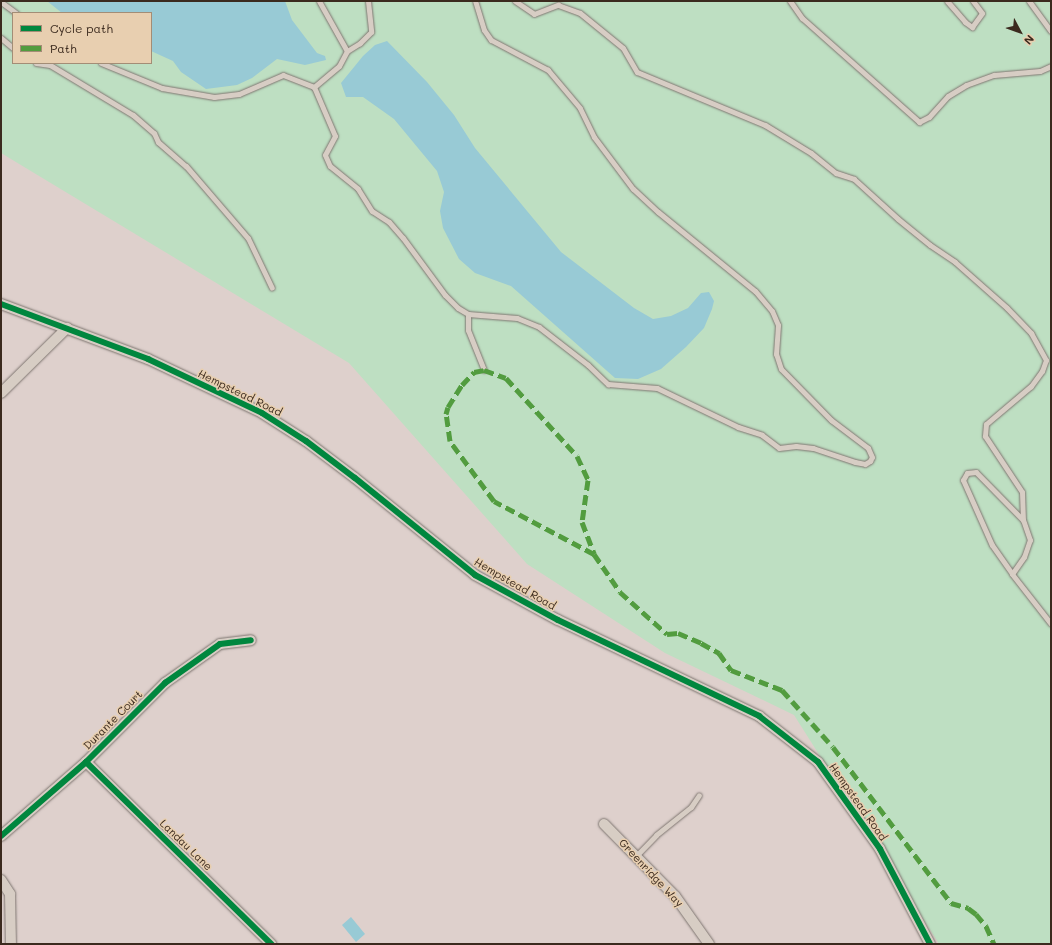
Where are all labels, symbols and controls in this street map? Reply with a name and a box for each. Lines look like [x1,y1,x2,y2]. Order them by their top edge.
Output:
legend [12,12,152,64]
north arrow [1000,12,1040,52]
text: Cycle path [50,20,113,36]
text: N [1021,32,1038,48]
text: Path [50,40,77,56]
street label: Hempstead Road [196,367,284,419]
street label: Hempstead Road [472,555,558,613]
street label: Durante Court [81,688,145,752]
street label: Hempstead Road [826,761,890,843]
street label: Landau Lane [157,817,215,873]
street label: Greenridge Way [616,836,686,910]

